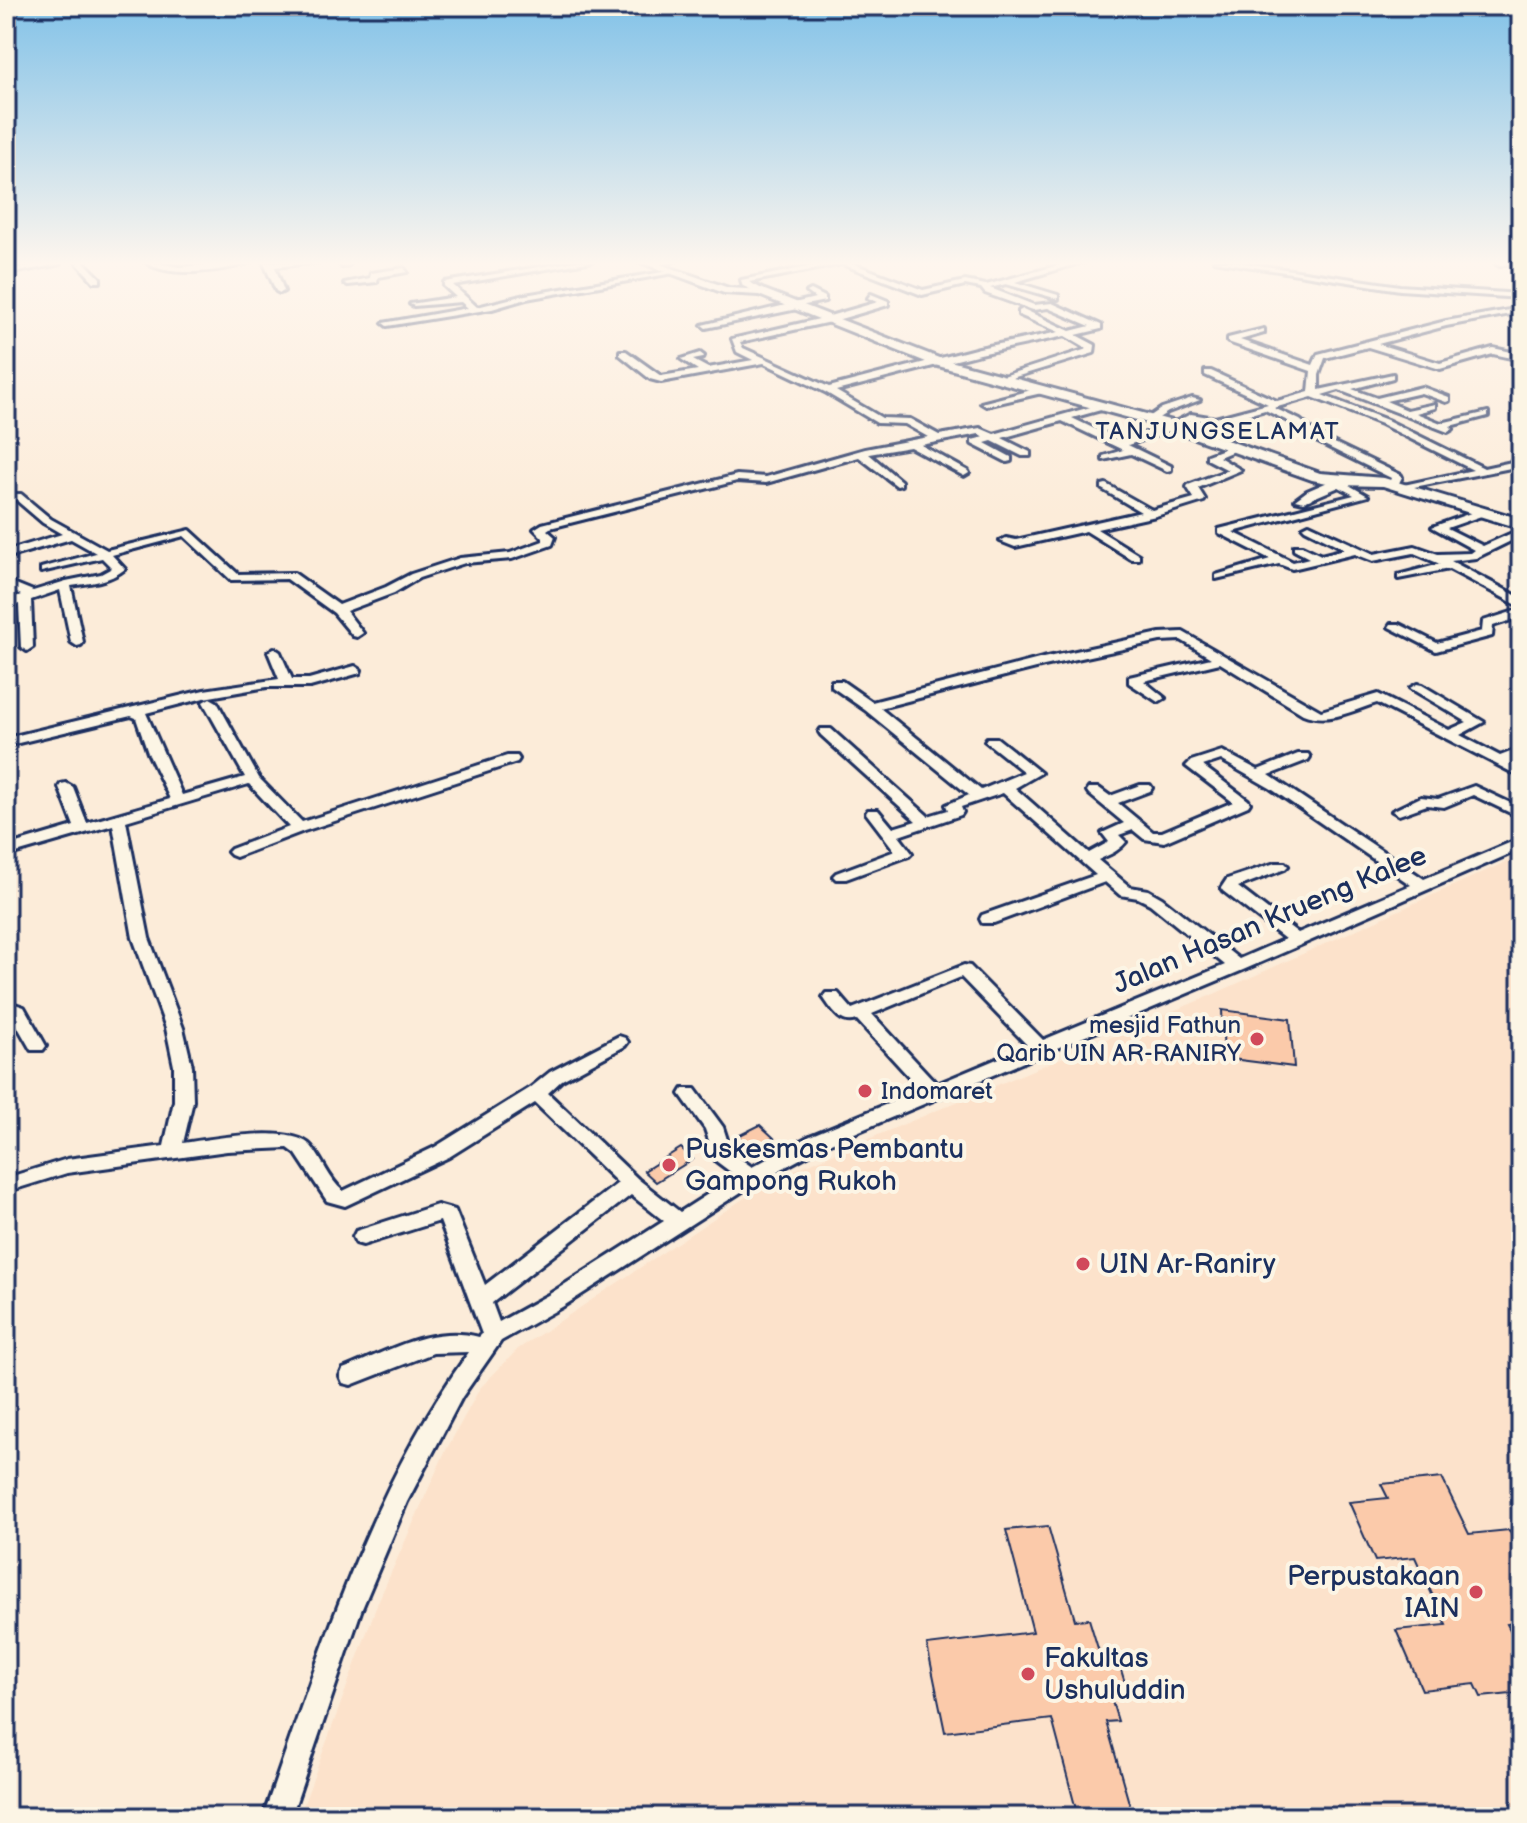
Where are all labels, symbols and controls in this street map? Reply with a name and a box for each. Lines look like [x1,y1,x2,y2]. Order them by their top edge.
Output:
district label: TANJUNGSELAMAT [1095,417,1341,446]
street label: Jalan Hasan Krueng Kalee [1108,839,1432,1001]
place label: mesjid Fathun Qarib UIN AR-RANIRY [996,1011,1242,1068]
marker: mesjid Fathun Qarib UIN AR-RANIRY [1248,1030,1266,1048]
place label: Indomaret [881,1077,993,1106]
marker: Indomaret [856,1082,874,1100]
place label: Puskesmas Pembantu Gampong Rukoh [685,1133,964,1198]
marker: Puskesmas Pembantu Gampong Rukoh [660,1156,678,1174]
place label: UIN Ar-Raniry [1099,1248,1276,1281]
marker: UIN Ar-Raniry [1074,1255,1092,1273]
place label: Perpustakaan IAIN [1287,1560,1460,1625]
marker: Perpustakaan IAIN [1467,1583,1485,1601]
place label: Fakultas Ushuluddin [1044,1642,1186,1707]
marker: Fakultas Ushuluddin [1019,1665,1037,1683]

